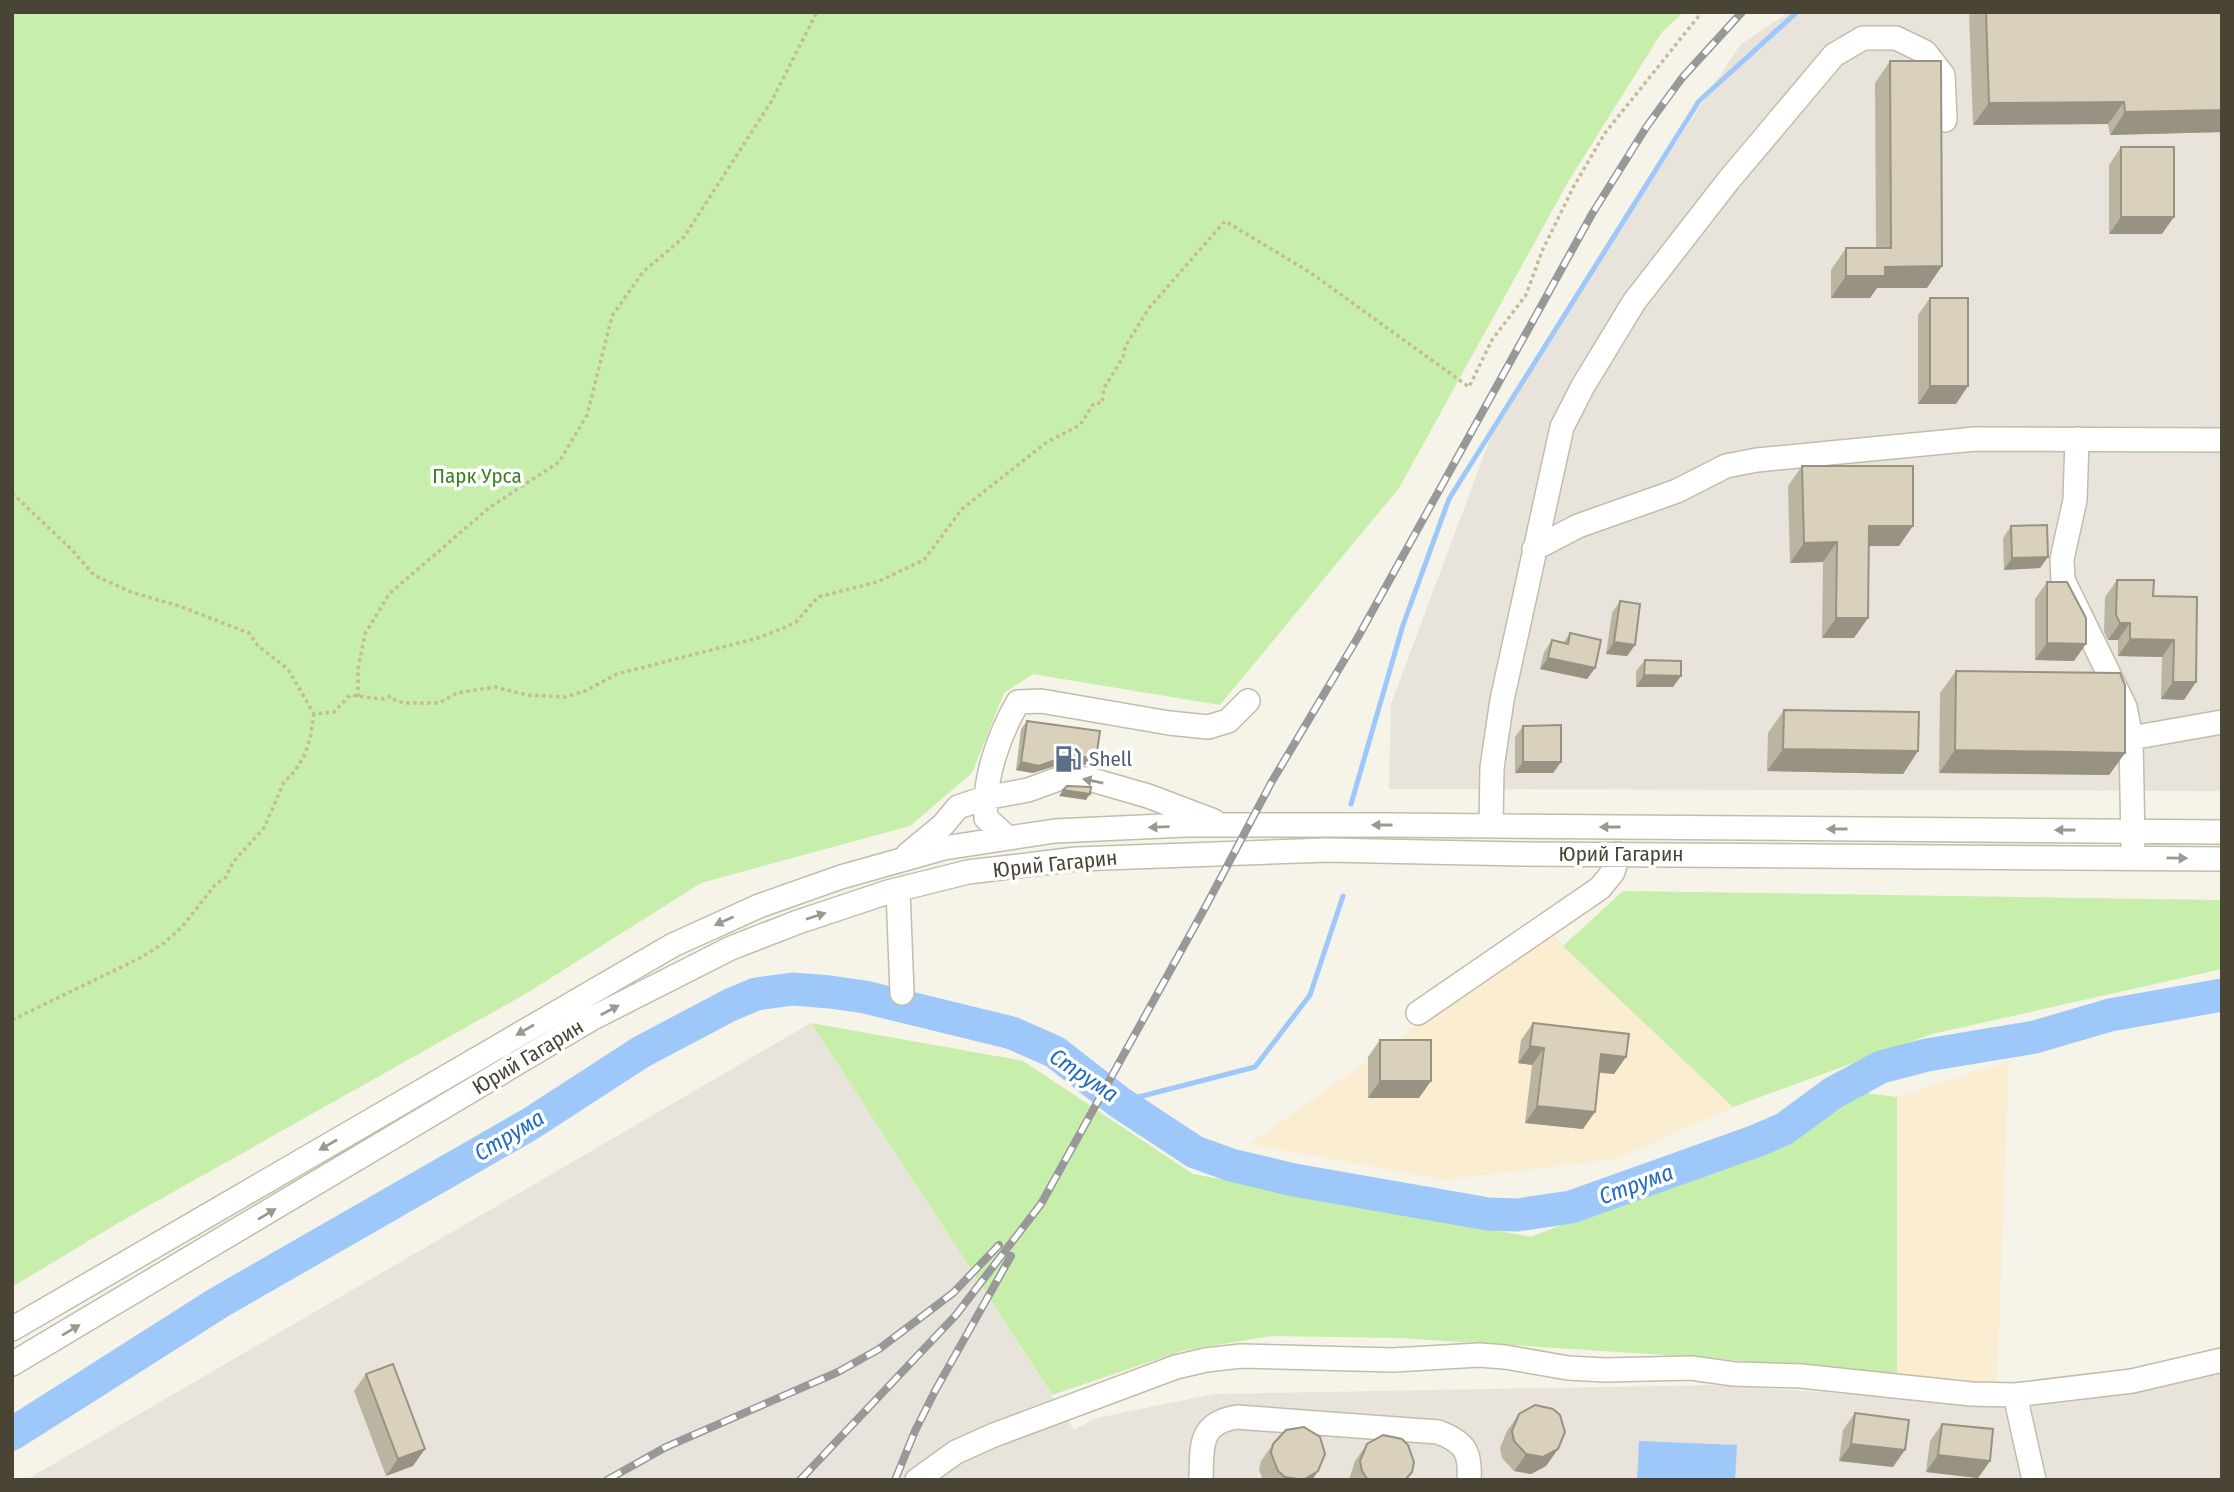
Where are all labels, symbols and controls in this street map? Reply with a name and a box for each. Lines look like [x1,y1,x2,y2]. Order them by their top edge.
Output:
park label: Парк Урса [432,463,522,489]
fuel station icon: Shell [1053,744,1083,774]
place label: Shell [1089,746,1132,772]
one-way arrow [1082,775,1104,786]
one-way arrow [1371,819,1393,831]
one-way arrow [1148,821,1170,832]
one-way arrow [1599,821,1621,833]
one-way arrow [1826,823,1848,834]
one-way arrow [2054,825,2076,836]
street label: Юрий Гагарин [1559,841,1683,867]
street label: Юрий Гагарин [992,845,1118,883]
one-way arrow [2167,853,2189,864]
one-way arrow [806,910,827,921]
one-way arrow [714,916,735,927]
one-way arrow [600,1004,620,1016]
street label: Юрий Гагарин [468,1014,588,1100]
one-way arrow [515,1024,534,1036]
water label: Струма [1044,1042,1124,1108]
water label: Струма [469,1103,549,1167]
one-way arrow [319,1138,338,1151]
water label: Струма [1595,1158,1677,1210]
one-way arrow [257,1208,276,1220]
one-way arrow [61,1324,81,1336]

